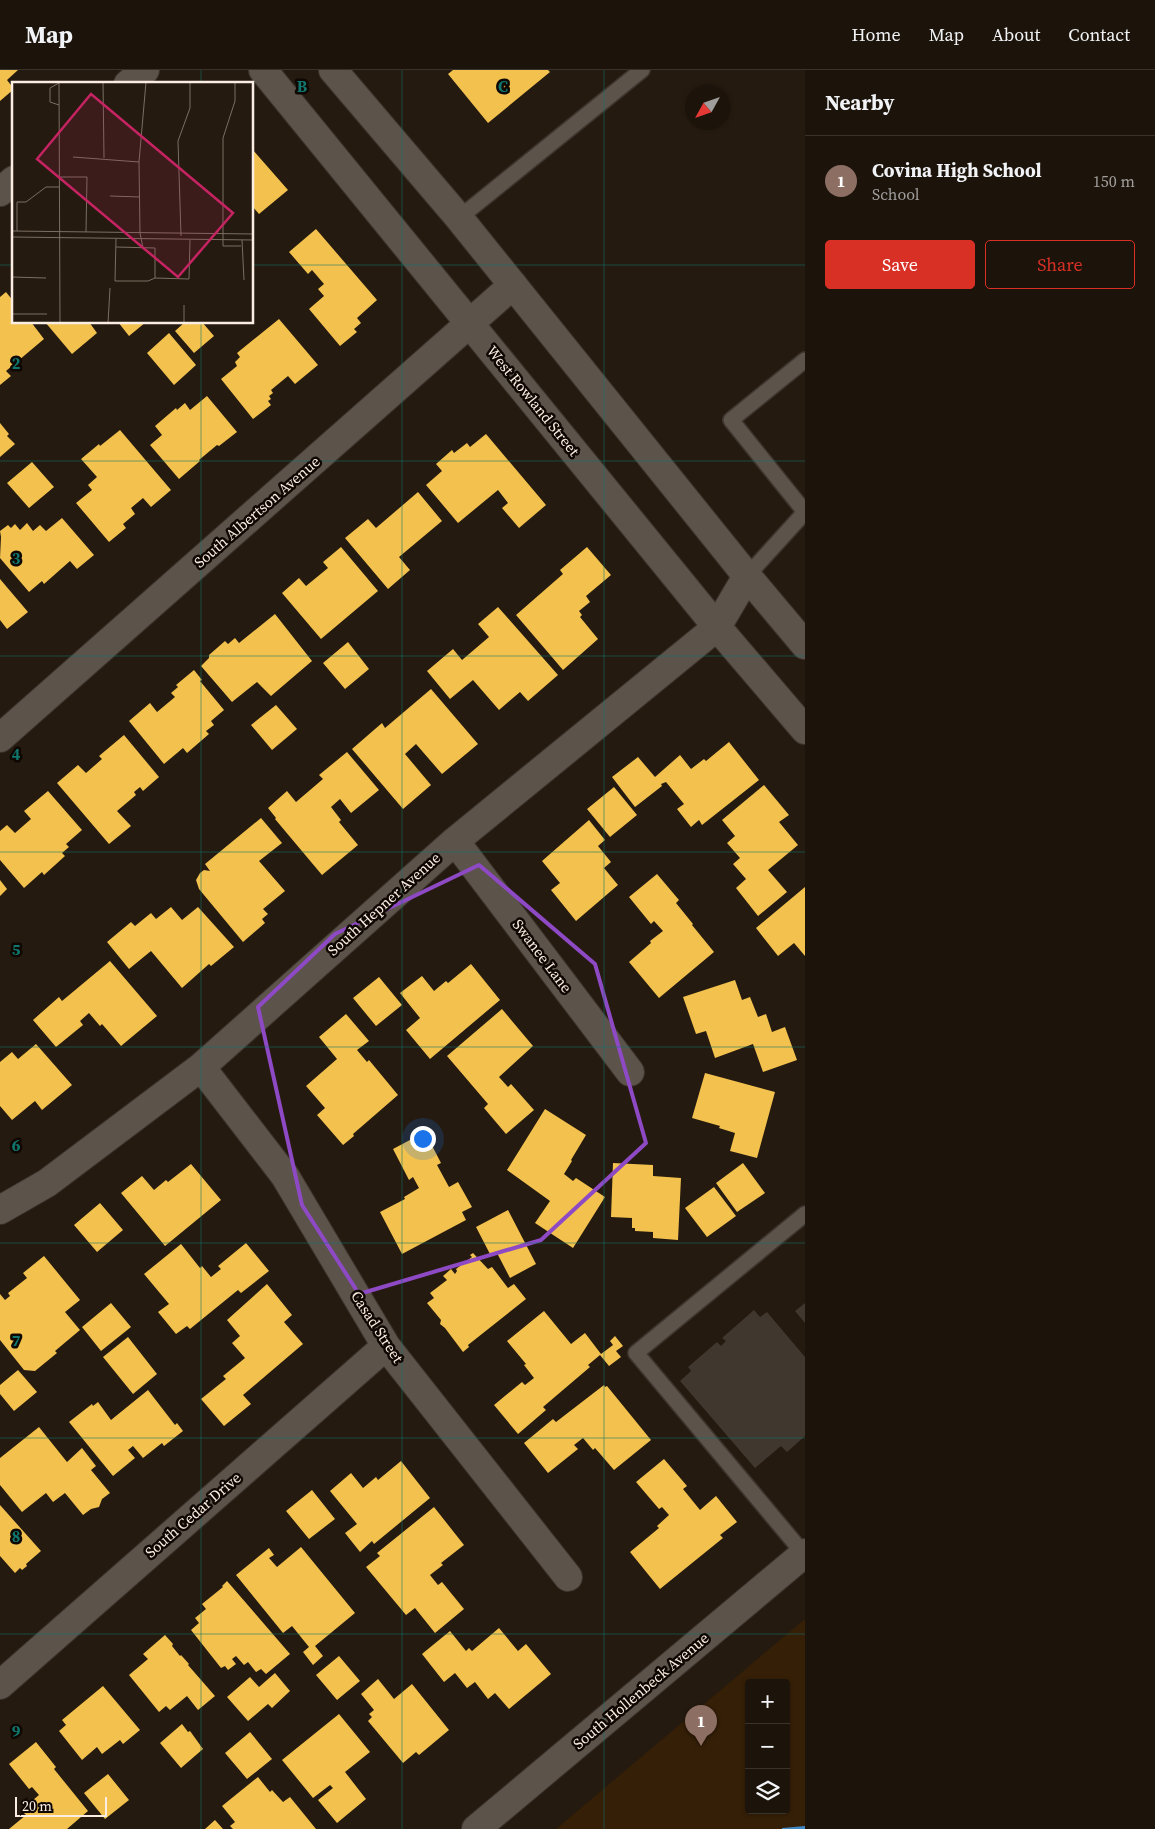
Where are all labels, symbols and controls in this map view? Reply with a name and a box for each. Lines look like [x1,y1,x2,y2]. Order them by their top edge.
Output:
text: Map [25,18,73,51]
text: Home [852,22,901,47]
text: Map [929,22,964,47]
text: About [992,22,1040,47]
text: Contact [1068,22,1130,47]
text: B [297,75,308,97]
text: C [498,75,508,97]
inset map [12,82,254,324]
north arrow [685,85,730,130]
text: Nearby [825,88,895,117]
text: Covina High School [872,157,1042,183]
text: 1 [837,170,845,192]
text: 150 m [1093,170,1135,192]
text: School [872,183,920,205]
button: Save [825,240,975,289]
button: Share [985,240,1135,289]
street label: West Rowland Street [482,341,585,460]
text: 2 [12,352,21,374]
street label: South Albertson Avenue [189,451,324,572]
text: 3 [12,547,21,569]
text: 4 [12,743,21,765]
street label: South Hepner Avenue [323,847,445,960]
street label: Swanee Lane [508,915,577,997]
text: 5 [12,938,21,960]
your location [410,1126,436,1152]
text: 6 [12,1134,21,1156]
street label: Casad Street [346,1287,409,1367]
text: 7 [12,1329,21,1351]
street label: South Cedar Drive [140,1467,245,1562]
text: 8 [12,1525,20,1547]
street label: South Hollenbeck Avenue [568,1627,713,1754]
map controls [745,1679,790,1814]
button: + [745,1679,790,1724]
pin: 1 [685,1705,717,1746]
text: 9 [12,1720,21,1742]
button: − [745,1724,790,1769]
button: layers [745,1769,790,1814]
scale bar [15,1794,108,1817]
text: 20 m [22,1796,52,1816]

